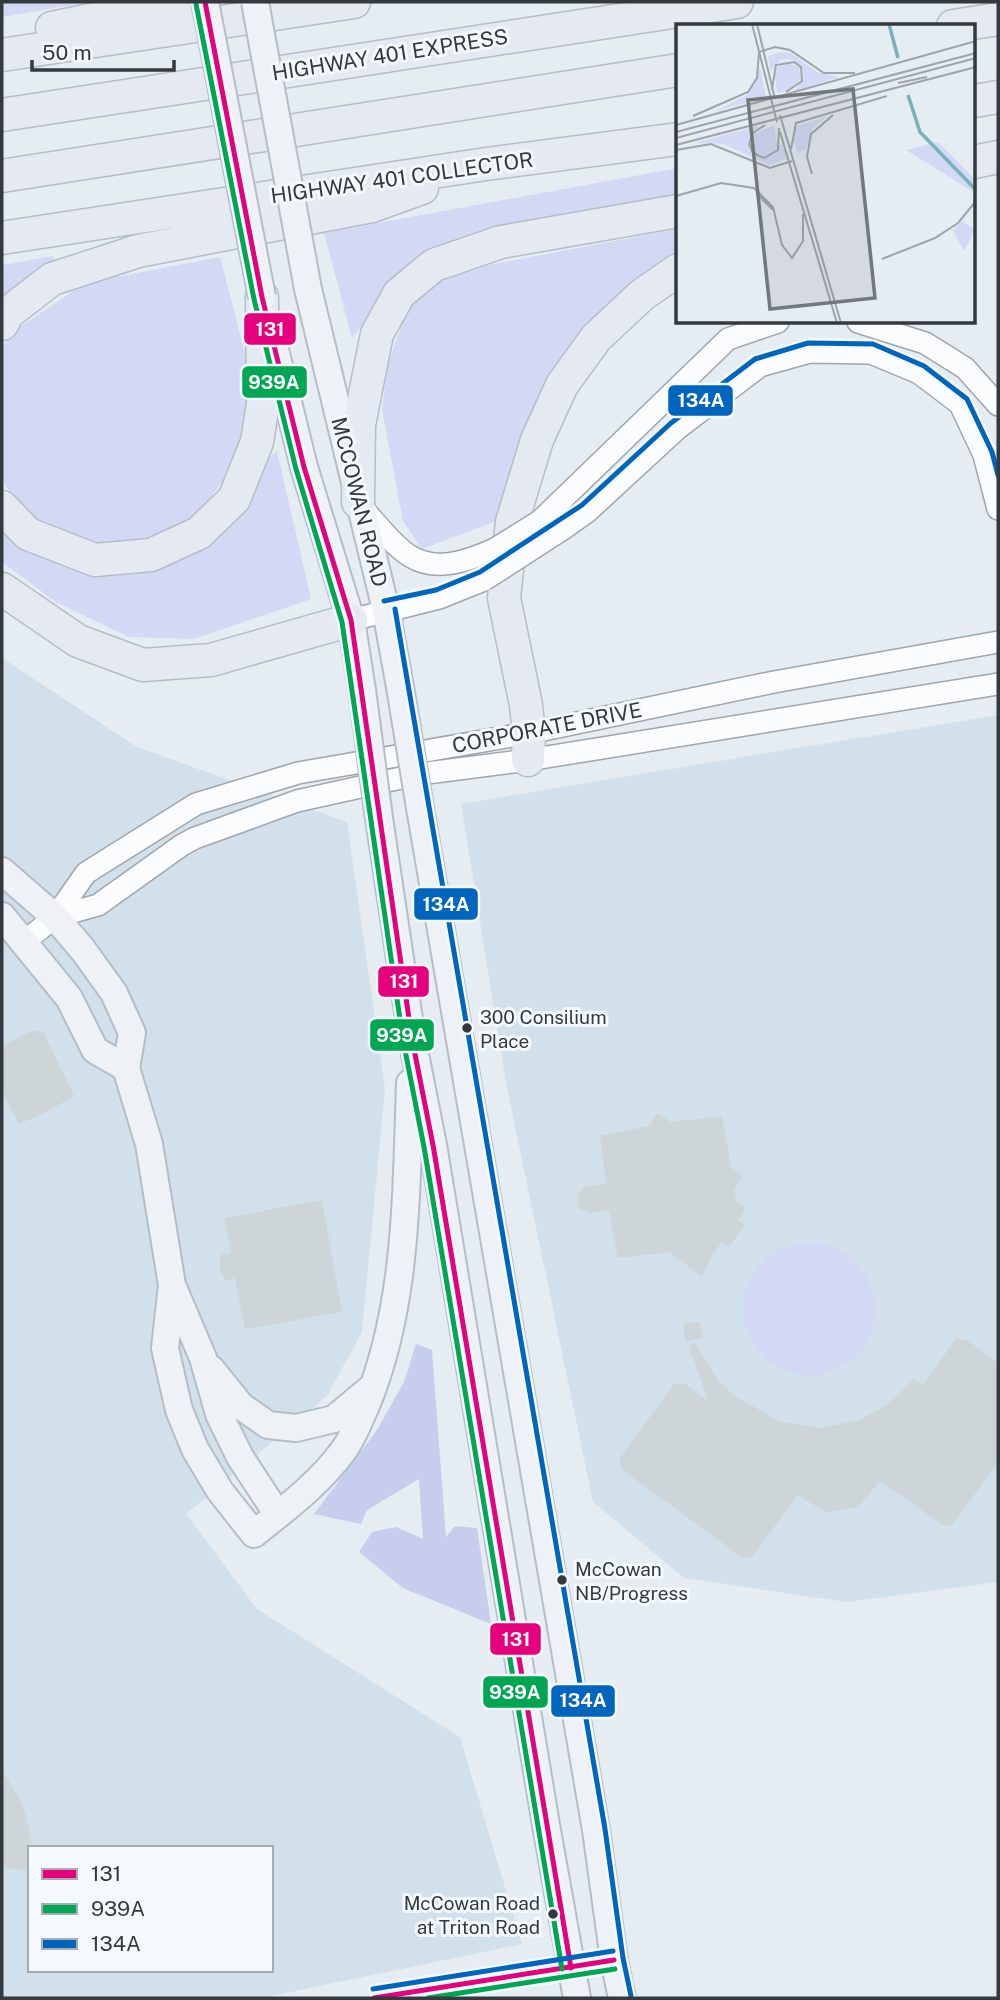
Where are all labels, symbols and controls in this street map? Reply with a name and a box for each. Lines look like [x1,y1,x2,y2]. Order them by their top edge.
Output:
street label: HIGHWAY 401 EXPRESS [270,23,510,86]
inset map [676,24,976,324]
scale bar [32,28,173,72]
text: 50 m [42,40,92,65]
street label: HIGHWAY 401 COLLECTOR [269,147,535,208]
line badge: 131 [243,312,297,346]
text: 131 [256,318,284,340]
line badge: 939A [241,365,308,399]
text: 939A [248,371,300,393]
line badge: 134A [667,384,734,417]
text: 134A [678,389,725,411]
street label: MCCOWAN ROAD [326,414,393,589]
street label: CORPORATE DRIVE [450,697,644,758]
line badge: 134A [413,887,479,921]
text: 134A [423,893,470,915]
line badge: 131 [377,965,430,998]
text: 131 [390,970,418,992]
place label: 300 Consilium Place [480,1006,607,1052]
line badge: 939A [369,1018,435,1052]
marker: 300 Consilium Place [460,1021,474,1035]
text: 939A [376,1024,428,1046]
place label: McCowan NB/Progress [575,1558,688,1604]
marker: McCowan NB/Progress [555,1573,569,1587]
line badge: 131 [489,1622,542,1656]
text: 131 [502,1628,530,1650]
line badge: 939A [482,1675,549,1709]
text: 939A [489,1681,541,1703]
line badge: 134A [550,1684,616,1718]
text: 134A [560,1689,607,1711]
legend [28,1846,273,1972]
text: 131 [91,1861,121,1886]
place label: McCowan Road at Triton Road [404,1892,540,1938]
text: 939A [91,1896,145,1921]
marker: McCowan Road at Triton Road [546,1907,560,1921]
text: 134A [91,1931,141,1956]

